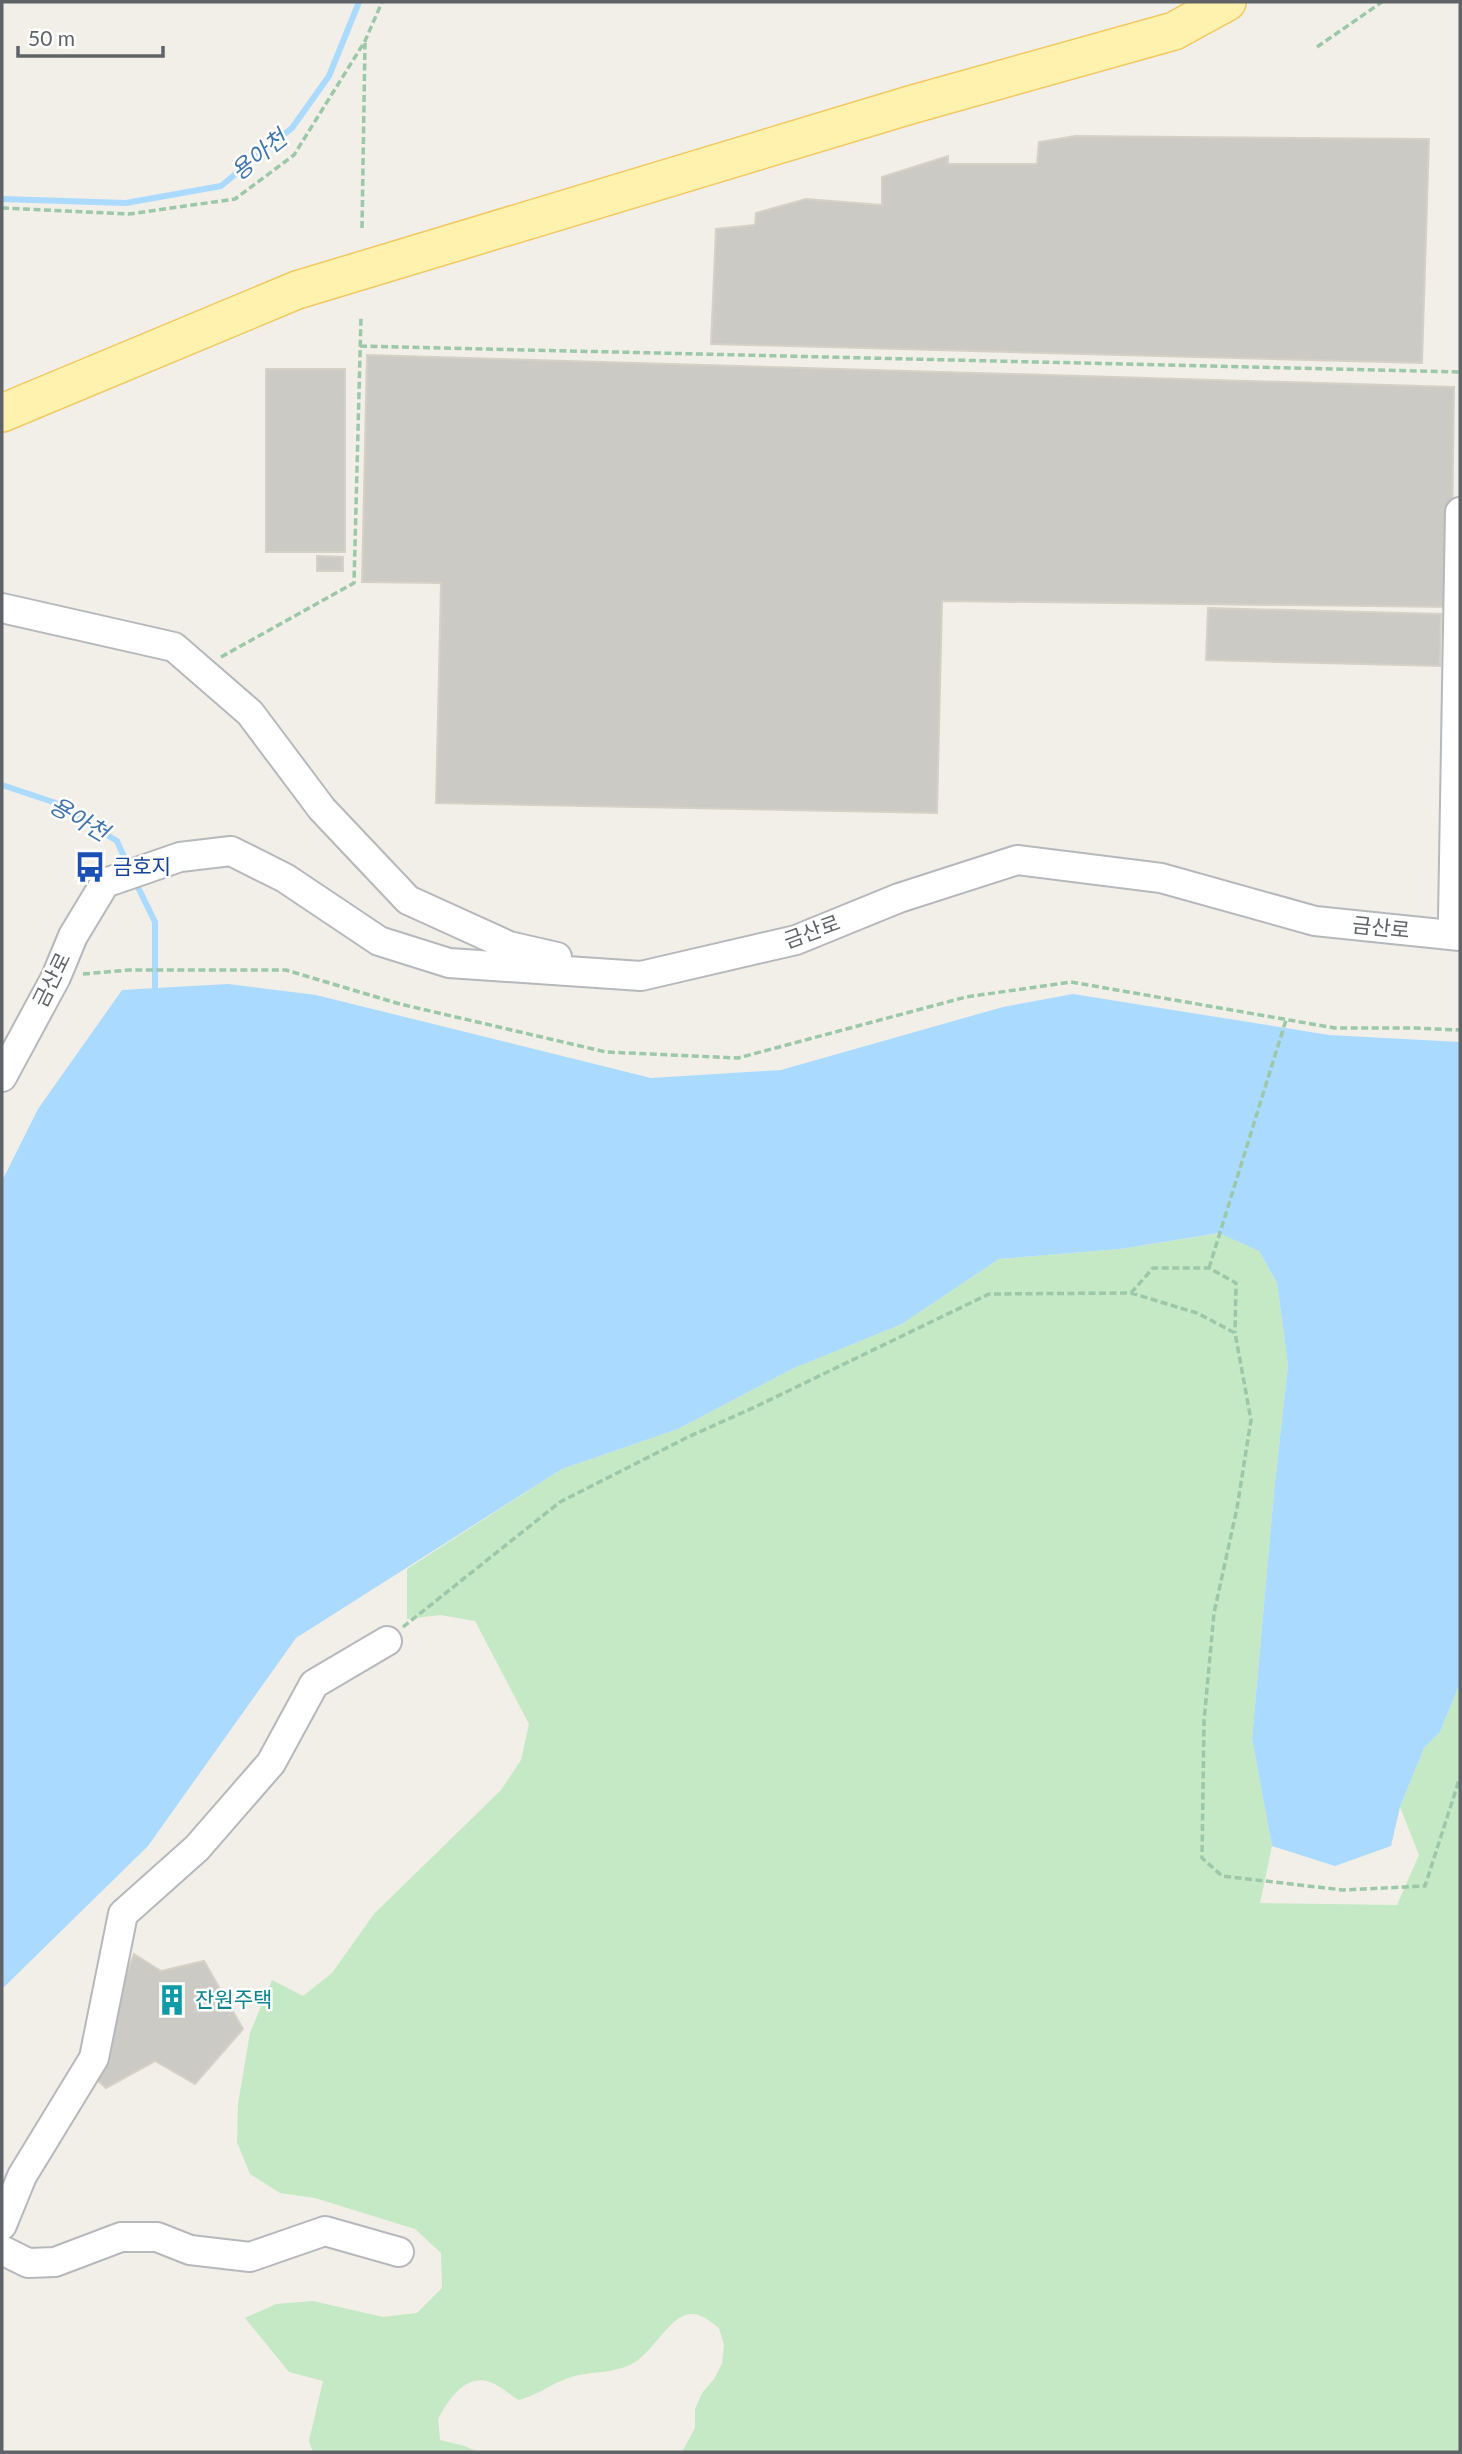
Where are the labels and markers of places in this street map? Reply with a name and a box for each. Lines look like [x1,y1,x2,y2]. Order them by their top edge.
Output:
bus stop icon: 금호지 [73,850,107,884]
place label: 금호지 [113,853,171,878]
building icon: 잔원주택 [155,1983,189,2017]
place label: 잔원주택 [195,1986,272,2011]

